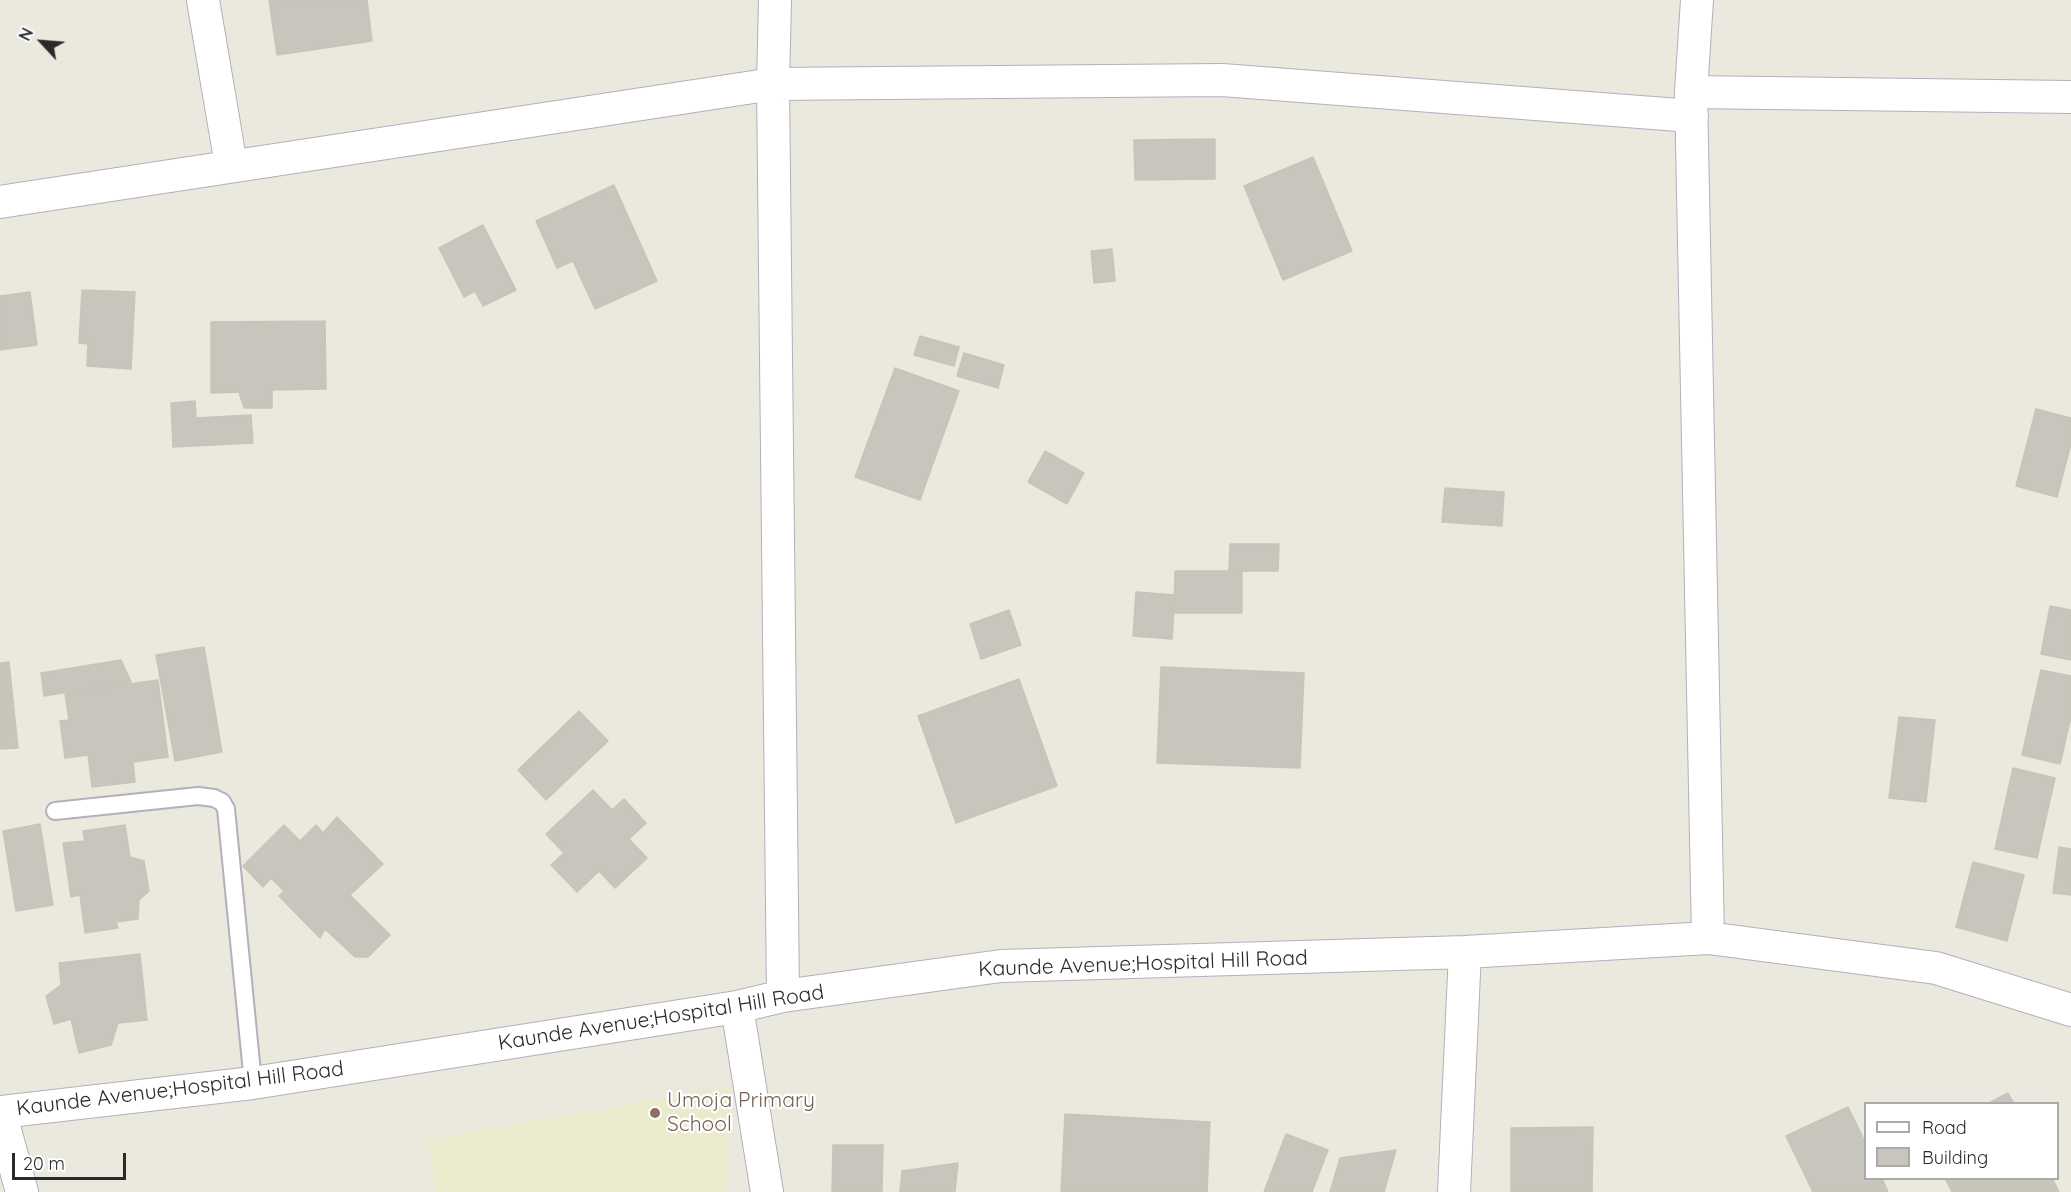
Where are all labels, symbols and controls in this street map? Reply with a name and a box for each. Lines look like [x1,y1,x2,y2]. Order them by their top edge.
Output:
north arrow [12,12,72,72]
text: N [14,24,37,44]
street label: Kaunde Avenue;Hospital Hill Road [978,946,1308,982]
street label: Kaunde Avenue;Hospital Hill Road [496,980,826,1056]
street label: Kaunde Avenue;Hospital Hill Road [15,1056,345,1122]
place label: Umoja Primary School [667,1088,815,1138]
legend [1864,1102,2059,1180]
marker: Umoja Primary School [648,1106,662,1120]
text: Road [1922,1116,1967,1139]
scale bar [15,1141,129,1179]
text: Building [1922,1146,1988,1169]
text: 20 m [23,1152,65,1175]

